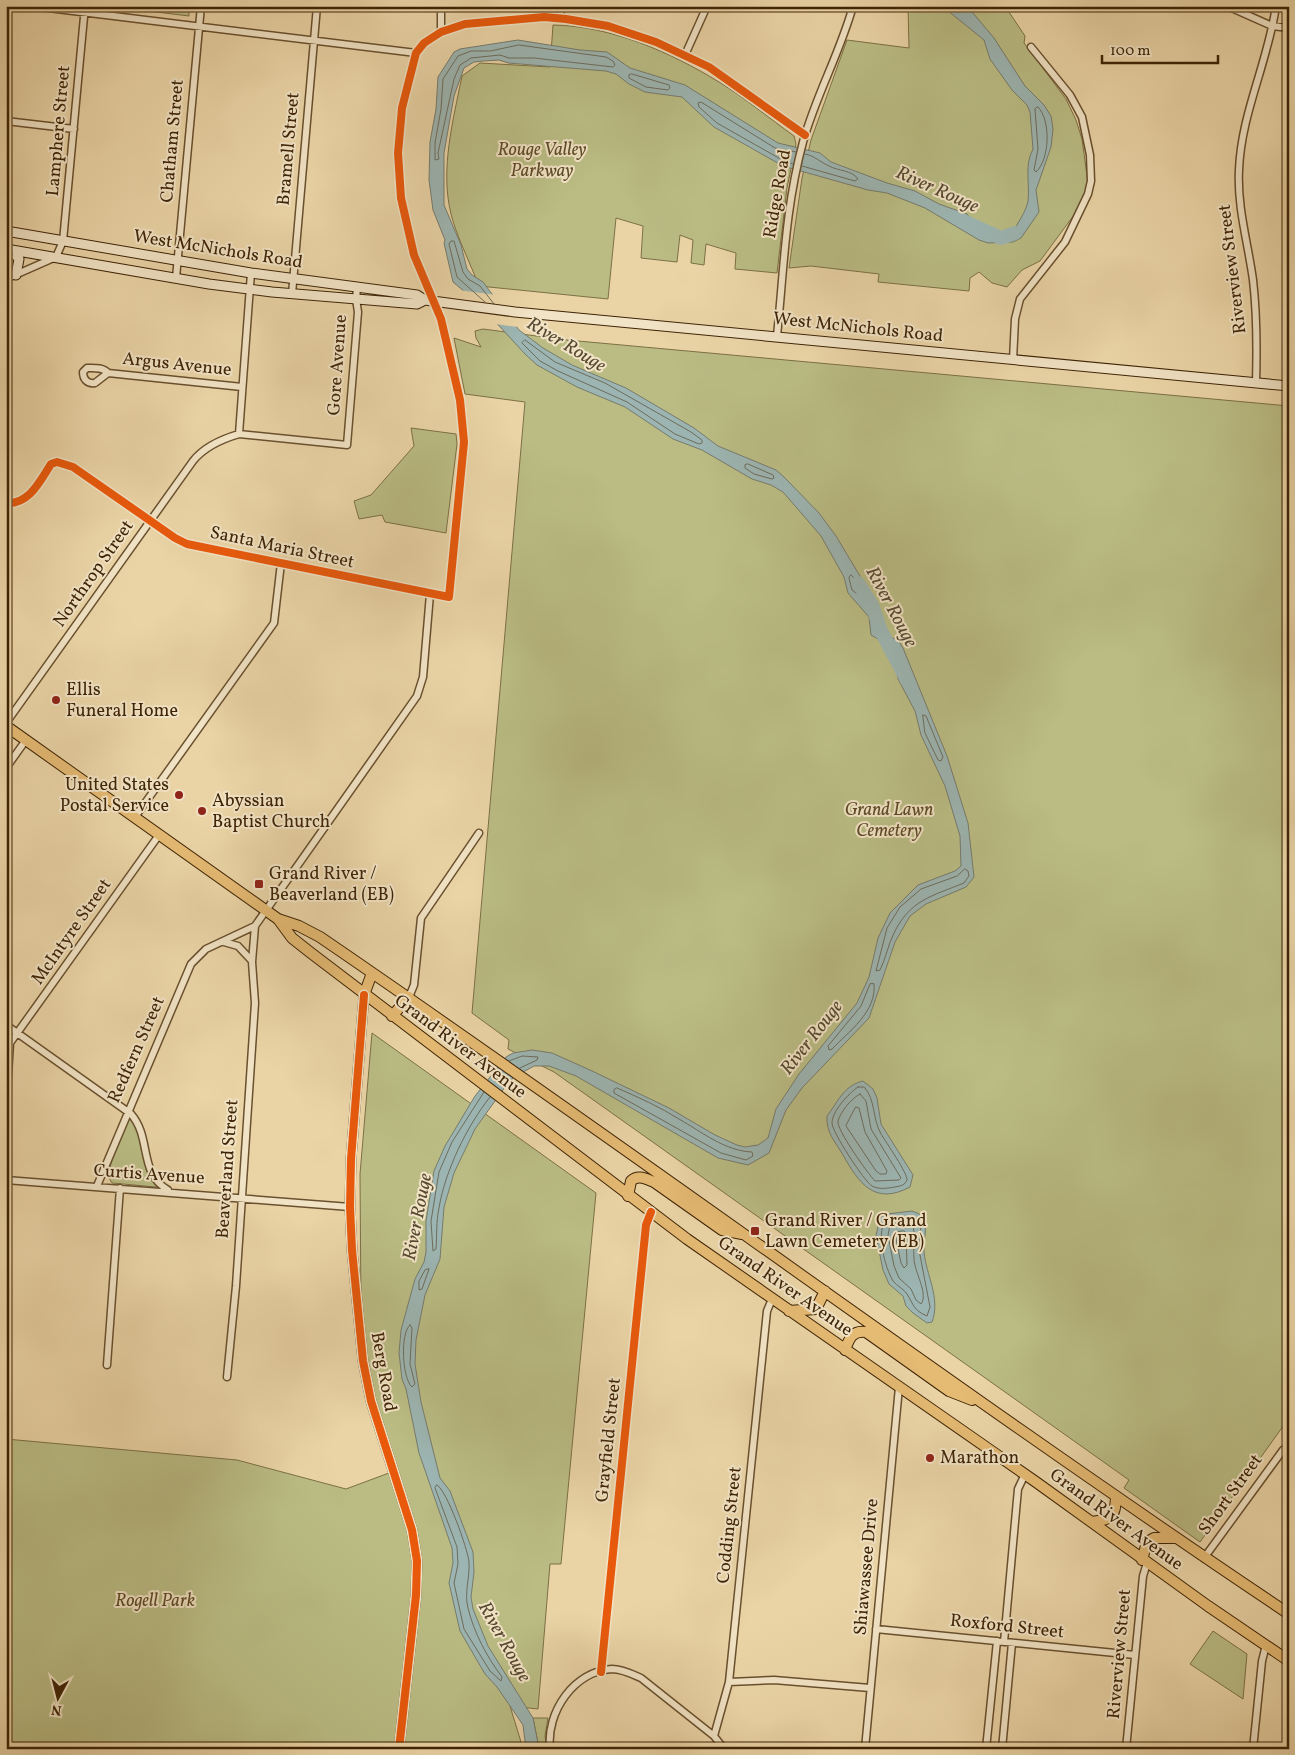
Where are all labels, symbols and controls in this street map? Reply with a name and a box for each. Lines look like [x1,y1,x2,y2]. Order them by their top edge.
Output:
scale bar [1102,32,1219,64]
text: 100 m [1110,41,1150,62]
street label: Lamphere Street [41,65,77,197]
street label: Chatham Street [155,78,191,204]
street label: Bramell Street [272,91,306,207]
park label: Rouge Valley Parkway [497,138,587,184]
street label: Ridge Road [758,148,798,240]
water label: River Rouge [891,160,983,220]
street label: Riverview Street [1213,203,1253,335]
street label: West McNichols Road [132,224,304,276]
street label: West McNichols Road [772,307,944,349]
water label: River Rouge [521,311,611,379]
street label: Gore Avenue [322,314,354,416]
street label: Argus Avenue [121,347,233,383]
street label: Northrop Street [48,515,140,633]
street label: Santa Maria Street [208,520,356,576]
water label: River Rouge [859,562,923,652]
place label: Ellis Funeral Home [66,678,178,724]
marker: Ellis Funeral Home [50,694,62,706]
place label: United States Postal Service [60,773,169,819]
marker: United States Postal Service [173,789,185,801]
place label: Abyssian Baptist Church [212,789,331,835]
park label: Grand Lawn Cemetery [845,798,933,844]
marker: Abyssian Baptist Church [196,805,208,817]
place label: Grand River / Beaverland (EB) [269,862,394,908]
street label: McIntyre Street [26,874,118,990]
marker: Grand River / Beaverland (EB) [253,878,265,890]
street label: Grand River Avenue [389,989,531,1105]
street label: Redfern Street [102,993,172,1107]
water label: River Rouge [775,995,849,1081]
street label: Beaverland Street [211,1099,245,1239]
street label: Curtis Avenue [93,1159,205,1191]
water label: River Rouge [397,1171,439,1263]
place label: Grand River / Grand Lawn Cemetery (EB) [765,1209,927,1255]
marker: Grand River / Grand Lawn Cemetery (EB) [749,1225,761,1237]
street label: Grand River Avenue [712,1231,858,1343]
street label: Berg Road [364,1330,402,1414]
street label: Grayfield Street [590,1377,628,1503]
place label: Marathon [940,1446,1020,1471]
street label: Short Street [1193,1449,1269,1541]
marker: Marathon [924,1452,936,1464]
street label: Grand River Avenue [1044,1463,1188,1577]
street label: Codding Street [711,1465,749,1585]
street label: Shiawassee Drive [849,1497,885,1637]
street label: Riverview Street [1102,1588,1138,1720]
park label: Rogell Park [115,1589,195,1614]
water label: River Rouge [471,1597,537,1687]
street label: Roxford Street [949,1609,1065,1645]
north arrow [32,1672,82,1722]
text: N [50,1699,63,1719]

